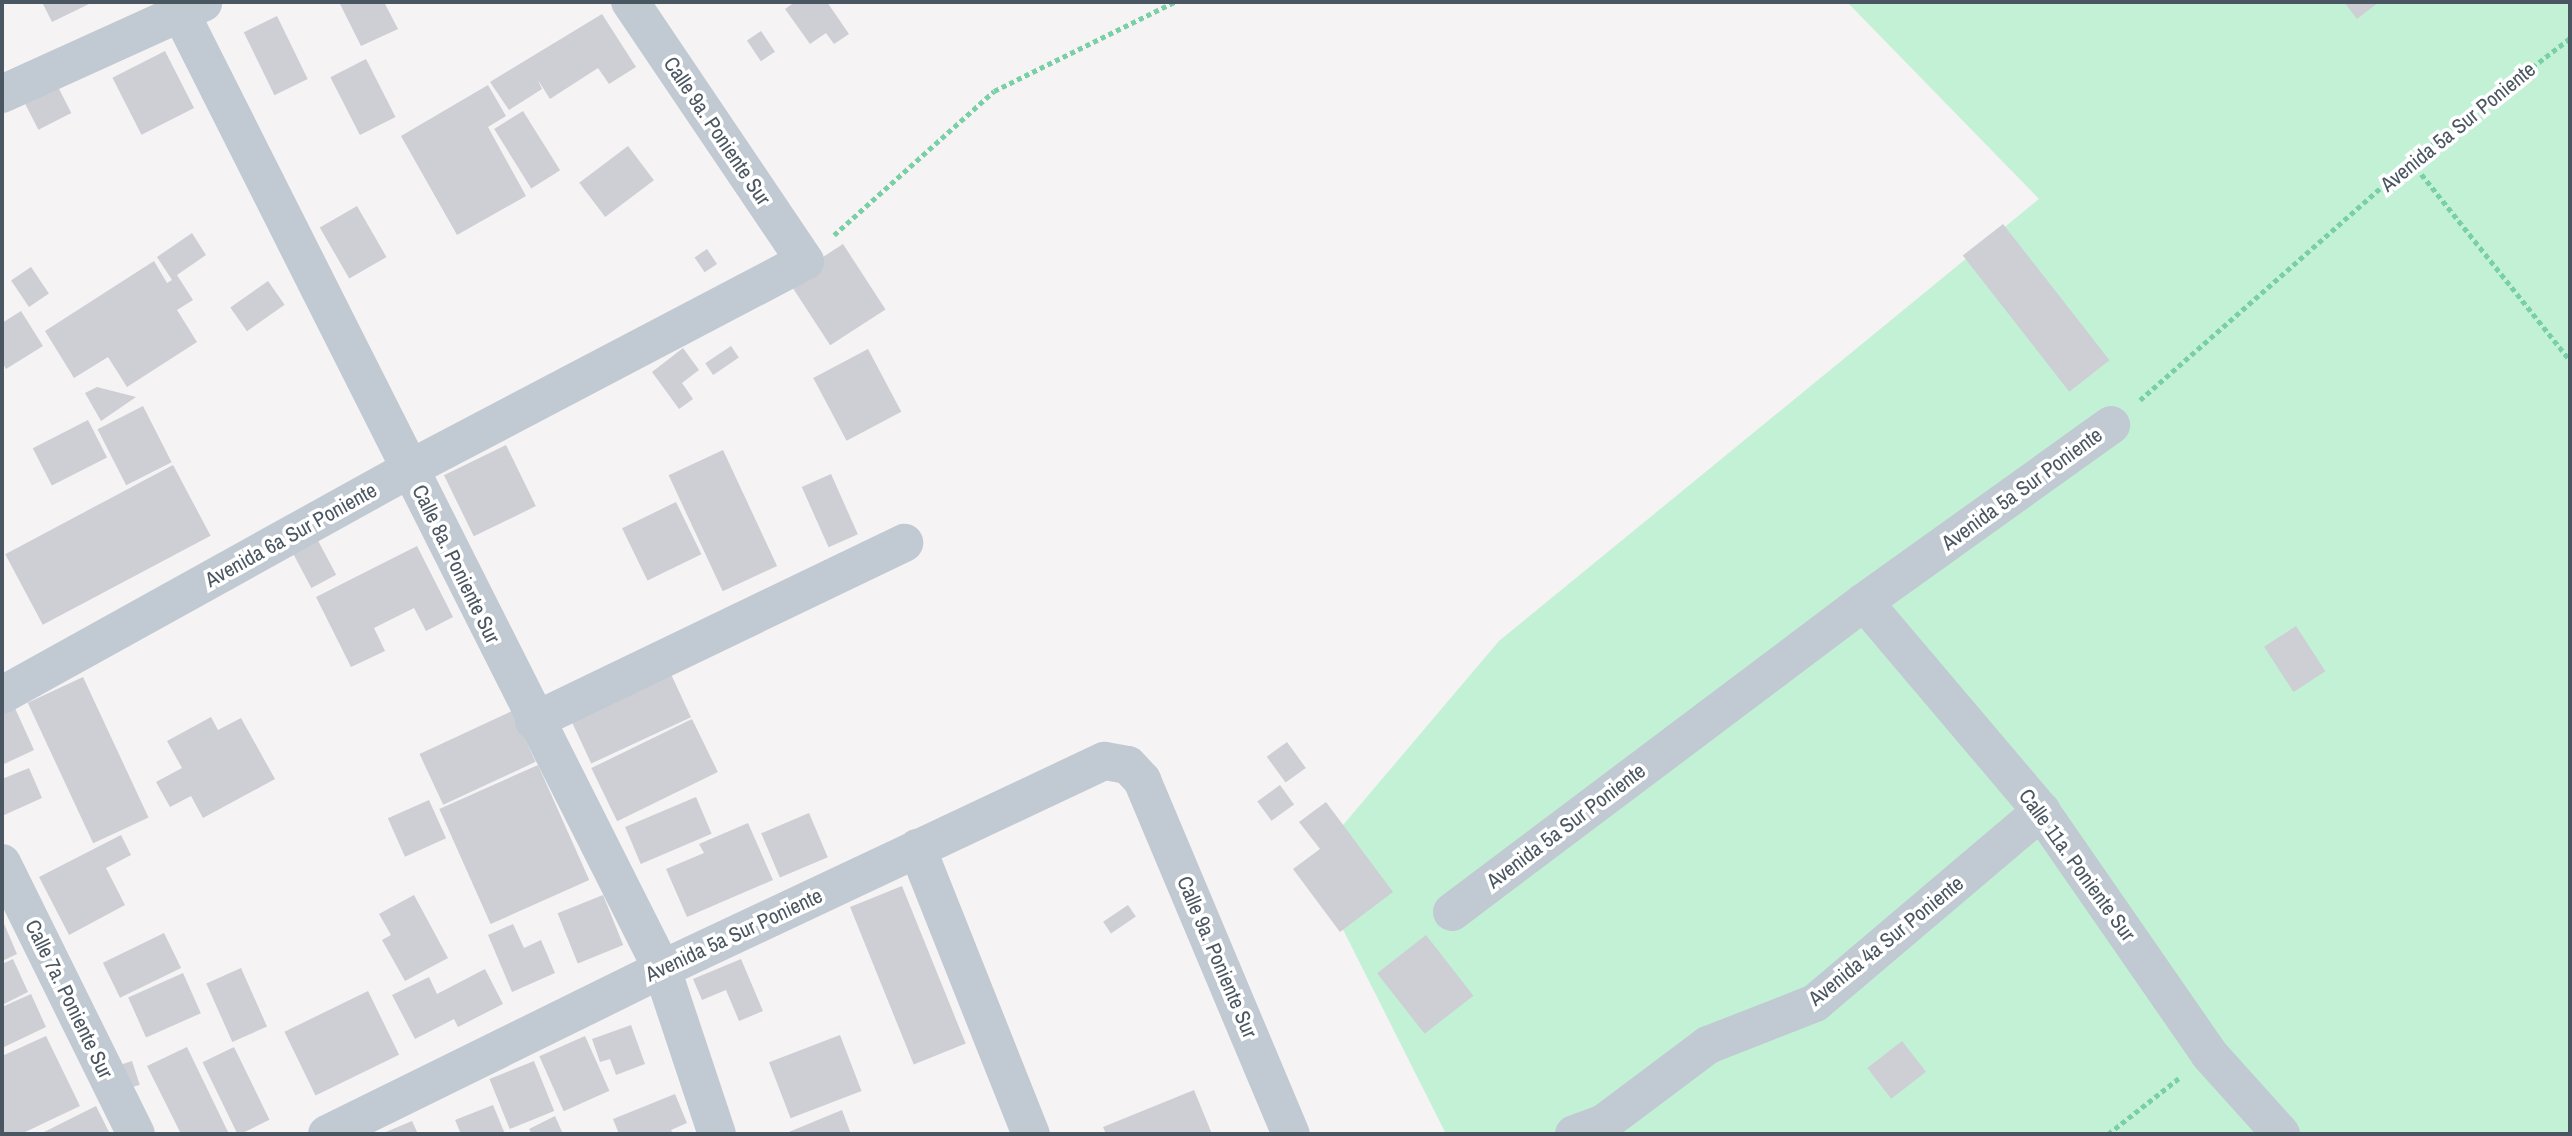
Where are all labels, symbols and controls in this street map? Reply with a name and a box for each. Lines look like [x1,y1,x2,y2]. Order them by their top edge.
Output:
street label: Calle 9a. Poniente Sur [658,52,776,210]
street label: Avenida 5a Sur Poniente [2375,57,2541,197]
street label: Avenida 5a Sur Poniente [1937,422,2107,556]
street label: Avenida 6a Sur Poniente [201,477,381,593]
street label: Calle 8a. Poniente Sur [407,481,505,647]
street label: Avenida 5a Sur Poniente [1482,758,1650,894]
street label: Calle 11a. Poniente Sur [2013,784,2141,946]
street label: Avenida 4a Sur Poniente [1803,871,1969,1011]
street label: Calle 9a. Poniente Sur [1172,872,1262,1042]
street label: Avenida 5a Sur Poniente [642,883,826,987]
street label: Calle 7a. Poniente Sur [20,916,118,1082]

